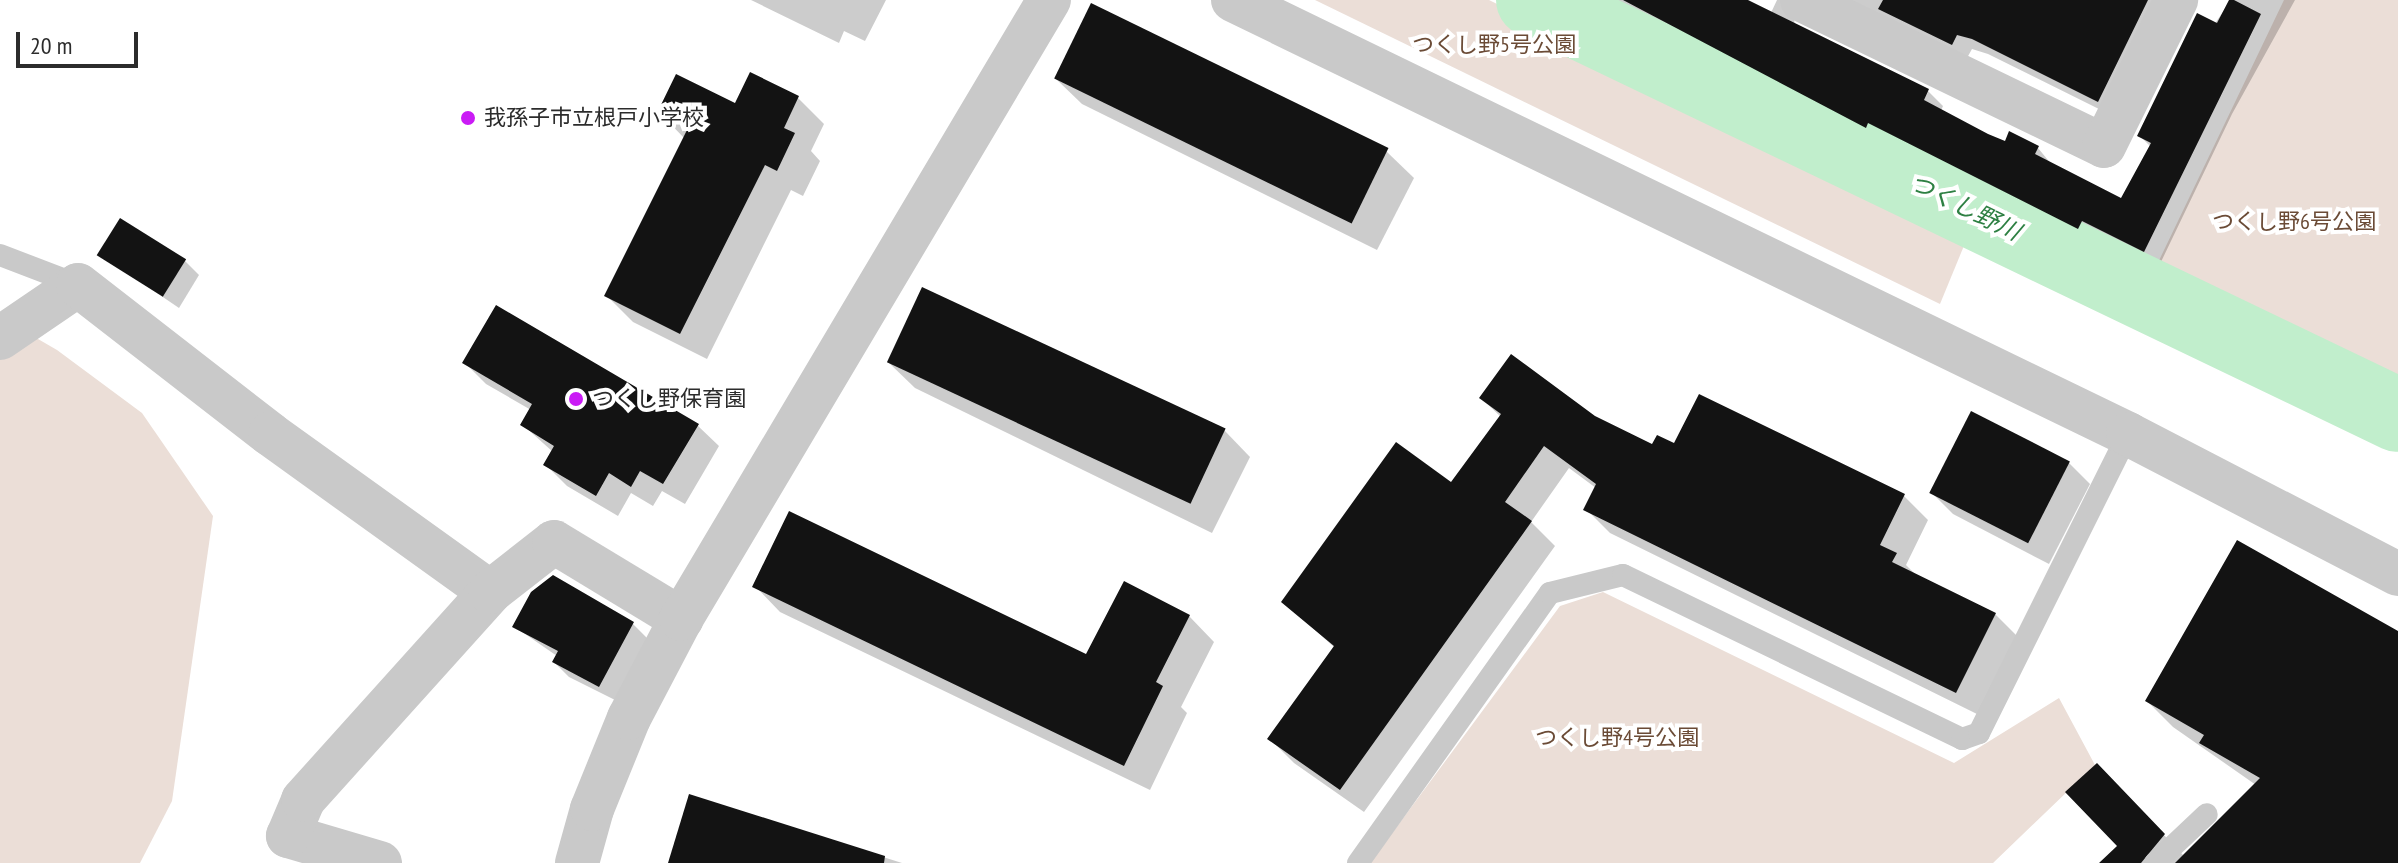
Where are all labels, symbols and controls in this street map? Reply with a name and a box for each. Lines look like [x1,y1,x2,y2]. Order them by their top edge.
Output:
scale bar [20,16,142,66]
text: 20 m [30,30,72,61]
park label: つくし野5号公園 [1412,32,1576,58]
place label: 我孫子市立根戸小学校 [484,105,704,131]
marker: 我孫子市立根戸小学校 [459,109,477,127]
water label: つくし野川 [1905,168,2025,246]
park label: つくし野6号公園 [2212,209,2376,235]
place label: つくし野保育園 [592,386,746,412]
marker: つくし野保育園 [567,390,585,408]
park label: つくし野4号公園 [1535,725,1699,751]

